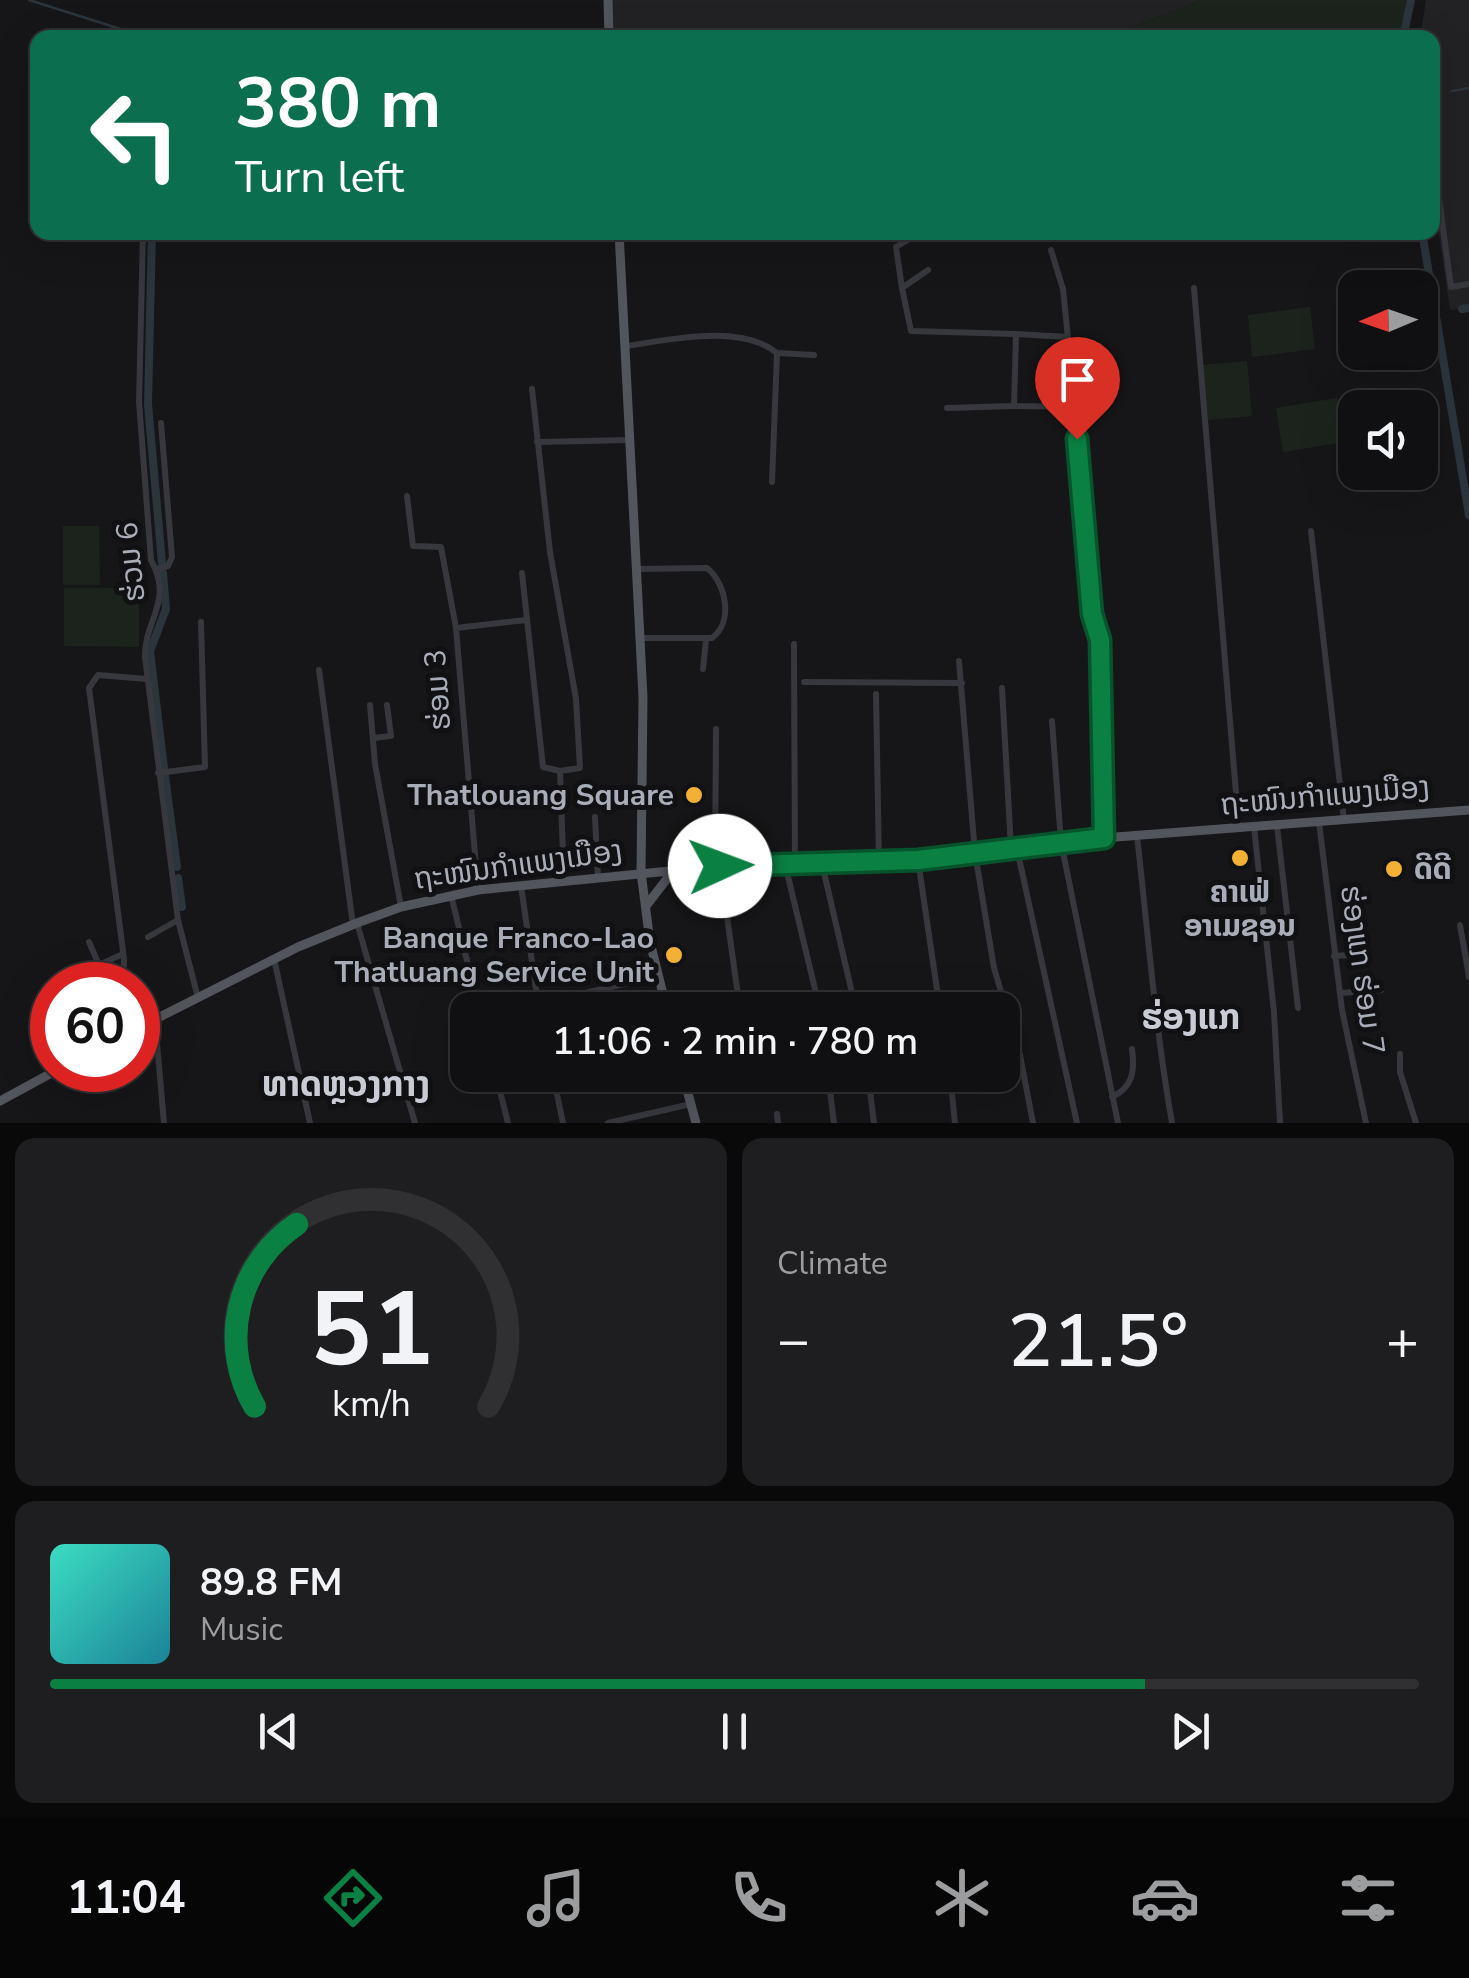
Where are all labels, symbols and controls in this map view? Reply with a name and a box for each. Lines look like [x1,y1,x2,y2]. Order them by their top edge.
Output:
text: 380 m [235,56,441,152]
icon: left [70,70,200,200]
text: Turn left [235,147,404,208]
north arrow [1338,270,1438,370]
map controls [1338,270,1438,490]
pin [1035,337,1120,440]
icon: arrive [1050,352,1105,407]
button: sound [1338,390,1438,490]
street label: ຮ່ວມ 6 [106,520,156,604]
street label: ຮ່ອມ 3 [415,648,461,732]
street label: ຖະໜົນກຳແພງເມືອງ [1218,766,1432,826]
place label: Thatlouang Square [407,775,674,816]
marker: Thatlouang Square [683,784,705,806]
position arrow [668,814,772,918]
street label: ຖະໜົນກຳແພງເມືອງ [411,830,625,900]
marker: ຄາເຟ່ ອາເມຊອນ [1229,847,1251,869]
place label: ດີດີ [1414,849,1452,890]
marker: ດີດີ [1383,858,1405,880]
place label: ຄາເຟ່ ອາເມຊອນ [1184,872,1296,947]
street label: ຮ່ອງແກ ຮ່ອມ 7 [1330,883,1394,1057]
place label: Banque Franco-Lao Thatluang Service Unit [334,918,654,993]
marker: Banque Franco-Lao Thatluang Service Unit [663,944,685,966]
speed limit sign: 60 [30,962,160,1092]
district label: ຮ່ອງແກ [1142,994,1240,1041]
text: 11:06 · 2 min · 780 m [552,1016,918,1067]
district label: ທາດຫຼວງກາງ [262,1061,430,1108]
text: Climate [777,1242,888,1285]
text: 51 [309,1259,433,1401]
text: 21.5° [1008,1290,1188,1392]
text: − [777,1303,810,1378]
text: + [1386,1303,1419,1378]
text: km/h [332,1380,410,1429]
text: 89.8 FM [200,1557,342,1608]
text: Music [200,1608,283,1651]
icon: previous [251,1704,306,1759]
icon: pause [707,1704,762,1759]
icon: next [1163,1704,1218,1759]
icon: directions [318,1863,388,1933]
icon: music [521,1863,591,1933]
icon: phone [724,1863,794,1933]
icon: climate [927,1863,997,1933]
icon: car [1130,1863,1200,1933]
icon: filters [1333,1863,1403,1933]
text: 11:04 [66,1868,186,1929]

